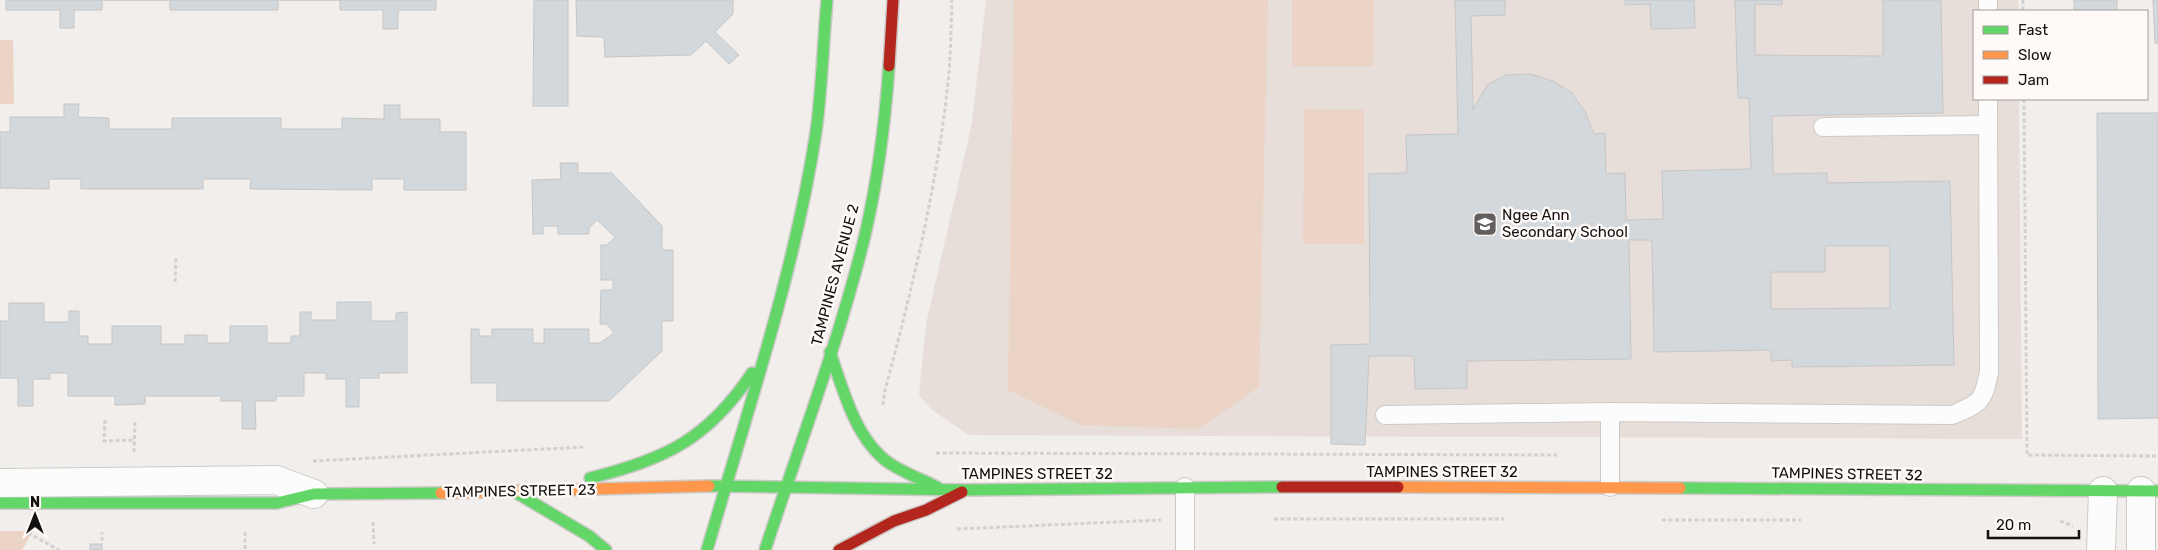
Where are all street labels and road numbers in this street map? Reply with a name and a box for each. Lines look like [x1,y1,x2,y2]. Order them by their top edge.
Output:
street label: TAMPINES AVENUE 2 [807,202,863,348]
street label: TAMPINES STREET 32 [1366,463,1518,481]
street label: TAMPINES STREET 32 [1771,464,1923,484]
street label: TAMPINES STREET 32 [961,465,1113,483]
street label: TAMPINES STREET 23 [444,481,596,501]

